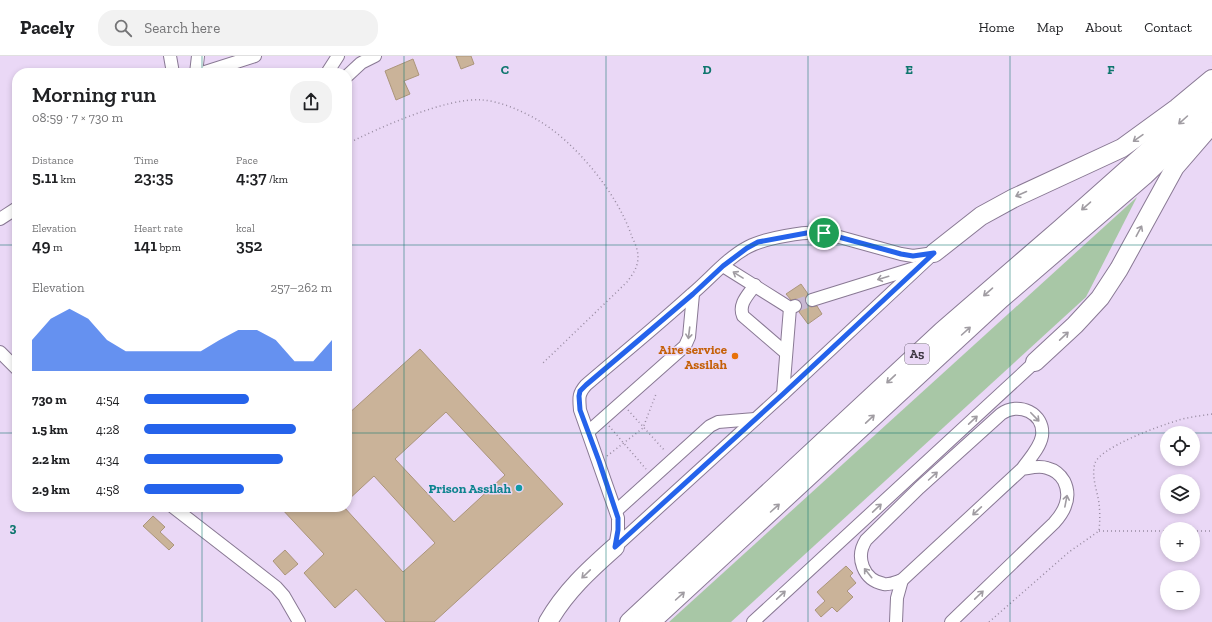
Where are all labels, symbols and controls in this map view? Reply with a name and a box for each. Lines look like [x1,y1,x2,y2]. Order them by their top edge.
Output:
search box [98,10,378,46]
text: Pacely [20,16,74,39]
icon: search [112,17,134,39]
text: Search here [144,19,220,37]
text: Home [979,19,1015,36]
text: Map [1037,19,1063,36]
text: About [1085,19,1122,36]
text: Contact [1144,19,1192,36]
text: C [501,62,509,77]
text: D [702,62,712,77]
text: E [905,62,913,77]
text: F [1107,62,1115,77]
text: Morning run [32,81,156,108]
button: share [290,81,332,123]
text: 08:59 · 7 × 730 m [32,110,123,125]
one-way arrow [1178,116,1188,125]
one-way arrow [1132,134,1143,142]
text: Distance [32,154,74,167]
text: Time [134,154,159,167]
text: Pace [236,154,258,167]
text: 5.11 [32,167,58,187]
text: 23:35 [134,167,173,187]
text: 4:37 [236,167,267,187]
text: km [58,173,76,186]
text: /km [267,173,288,186]
one-way arrow [1015,191,1027,199]
one-way arrow [1080,202,1091,211]
pin [807,216,841,250]
text: Elevation [32,222,76,235]
text: Heart rate [134,222,183,235]
text: kcal [236,222,255,235]
icon: arrive [813,222,835,244]
one-way arrow [1136,226,1144,238]
text: 49 [32,235,51,255]
text: 141 [134,235,157,255]
text: 352 [236,235,263,255]
text: m [51,241,63,254]
text: bpm [157,241,181,254]
one-way arrow [732,270,744,278]
one-way arrow [877,275,890,282]
text: Elevation [32,280,84,295]
text: 257–262 m [270,280,332,295]
one-way arrow [982,287,993,296]
one-way arrow [685,326,693,339]
one-way arrow [961,327,971,336]
one-way arrow [1059,331,1069,341]
place label: Aire service Assilah [659,342,728,372]
road number: A5 [905,344,929,364]
marker: Aire service Assilah [730,351,740,361]
one-way arrow [886,374,896,384]
text: 730 m [32,392,67,407]
text: 4:54 [96,392,120,407]
one-way arrow [1030,412,1039,422]
one-way arrow [865,414,875,424]
one-way arrow [968,415,978,424]
text: 1.5 km [32,422,68,437]
text: 4:28 [96,422,120,437]
map controls [1160,426,1200,610]
button: locate [1160,426,1200,466]
text: 2.2 km [32,452,70,467]
text: 4:34 [96,452,119,467]
one-way arrow [928,471,938,480]
button: layers [1160,474,1200,514]
place label: Prison Assilah [428,481,511,496]
text: 2.9 km [32,482,70,497]
text: 4:58 [96,482,120,497]
marker: Prison Assilah [514,483,524,493]
one-way arrow [1063,495,1071,508]
one-way arrow [770,503,780,512]
one-way arrow [872,503,882,512]
one-way arrow [972,506,982,516]
text: 3 [10,520,17,535]
button: + [1160,522,1200,562]
one-way arrow [863,568,872,579]
one-way arrow [581,569,591,578]
button: − [1160,570,1200,610]
one-way arrow [974,590,984,600]
one-way arrow [675,591,685,601]
one-way arrow [776,591,786,600]

